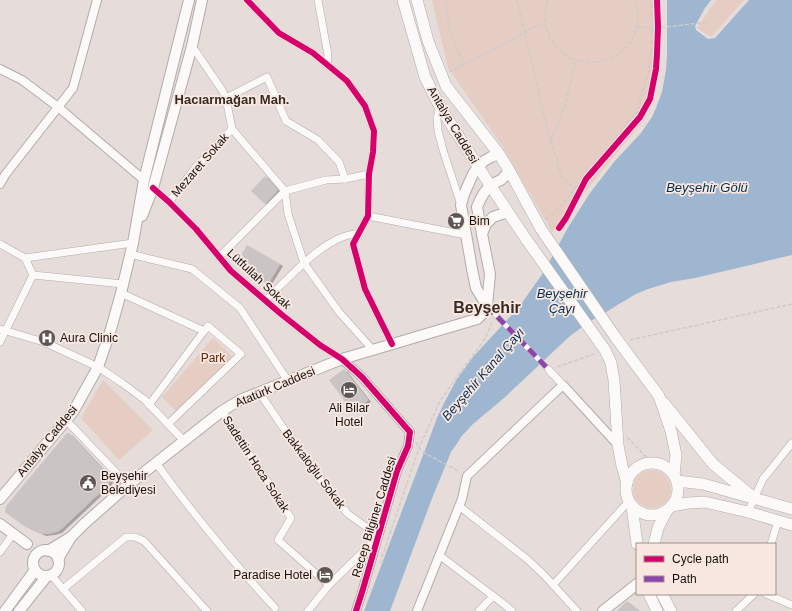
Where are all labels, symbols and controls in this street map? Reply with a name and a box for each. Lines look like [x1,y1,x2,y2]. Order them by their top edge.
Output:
street label: Antalya Caddesi [424,84,482,166]
district label: Hacıarmağan Mah. [175,92,289,107]
street label: Mezaret Sokak [168,129,232,200]
water label: Beyşehir Gölü [666,180,748,195]
supermarket icon: Bim [446,211,466,231]
place label: Bim [469,214,490,228]
street label: Lütfullah Sokak [224,246,295,313]
water label: Beyşehir Çayı [537,286,588,316]
district label: Beyşehir [453,299,521,316]
water label: Beyşehir Kanal Çayı [439,324,528,423]
hospital icon: Aura Clinic [37,328,57,348]
place label: Aura Clinic [60,331,118,345]
park label: Park [201,351,226,365]
street label: Atatürk Caddesi [233,364,317,410]
hotel icon: Ali Bilar Hotel [339,380,359,400]
place label: Ali Bilar Hotel [329,401,369,429]
street label: Antalya Caddesi [14,403,80,479]
street label: Sadettin Hoca Sokak [220,413,293,516]
street label: Bakkaloğlu Sokak [280,427,349,512]
street label: Recep Bilginer Caddesi [349,455,399,579]
place label: Beyşehir Belediyesi [101,469,156,497]
public building icon: Beyşehir Belediyesi [78,473,98,493]
legend [636,543,776,595]
text: Cycle path [672,552,729,566]
hotel icon: Paradise Hotel [315,565,335,585]
place label: Paradise Hotel [233,568,312,582]
text: Path [672,572,697,586]

